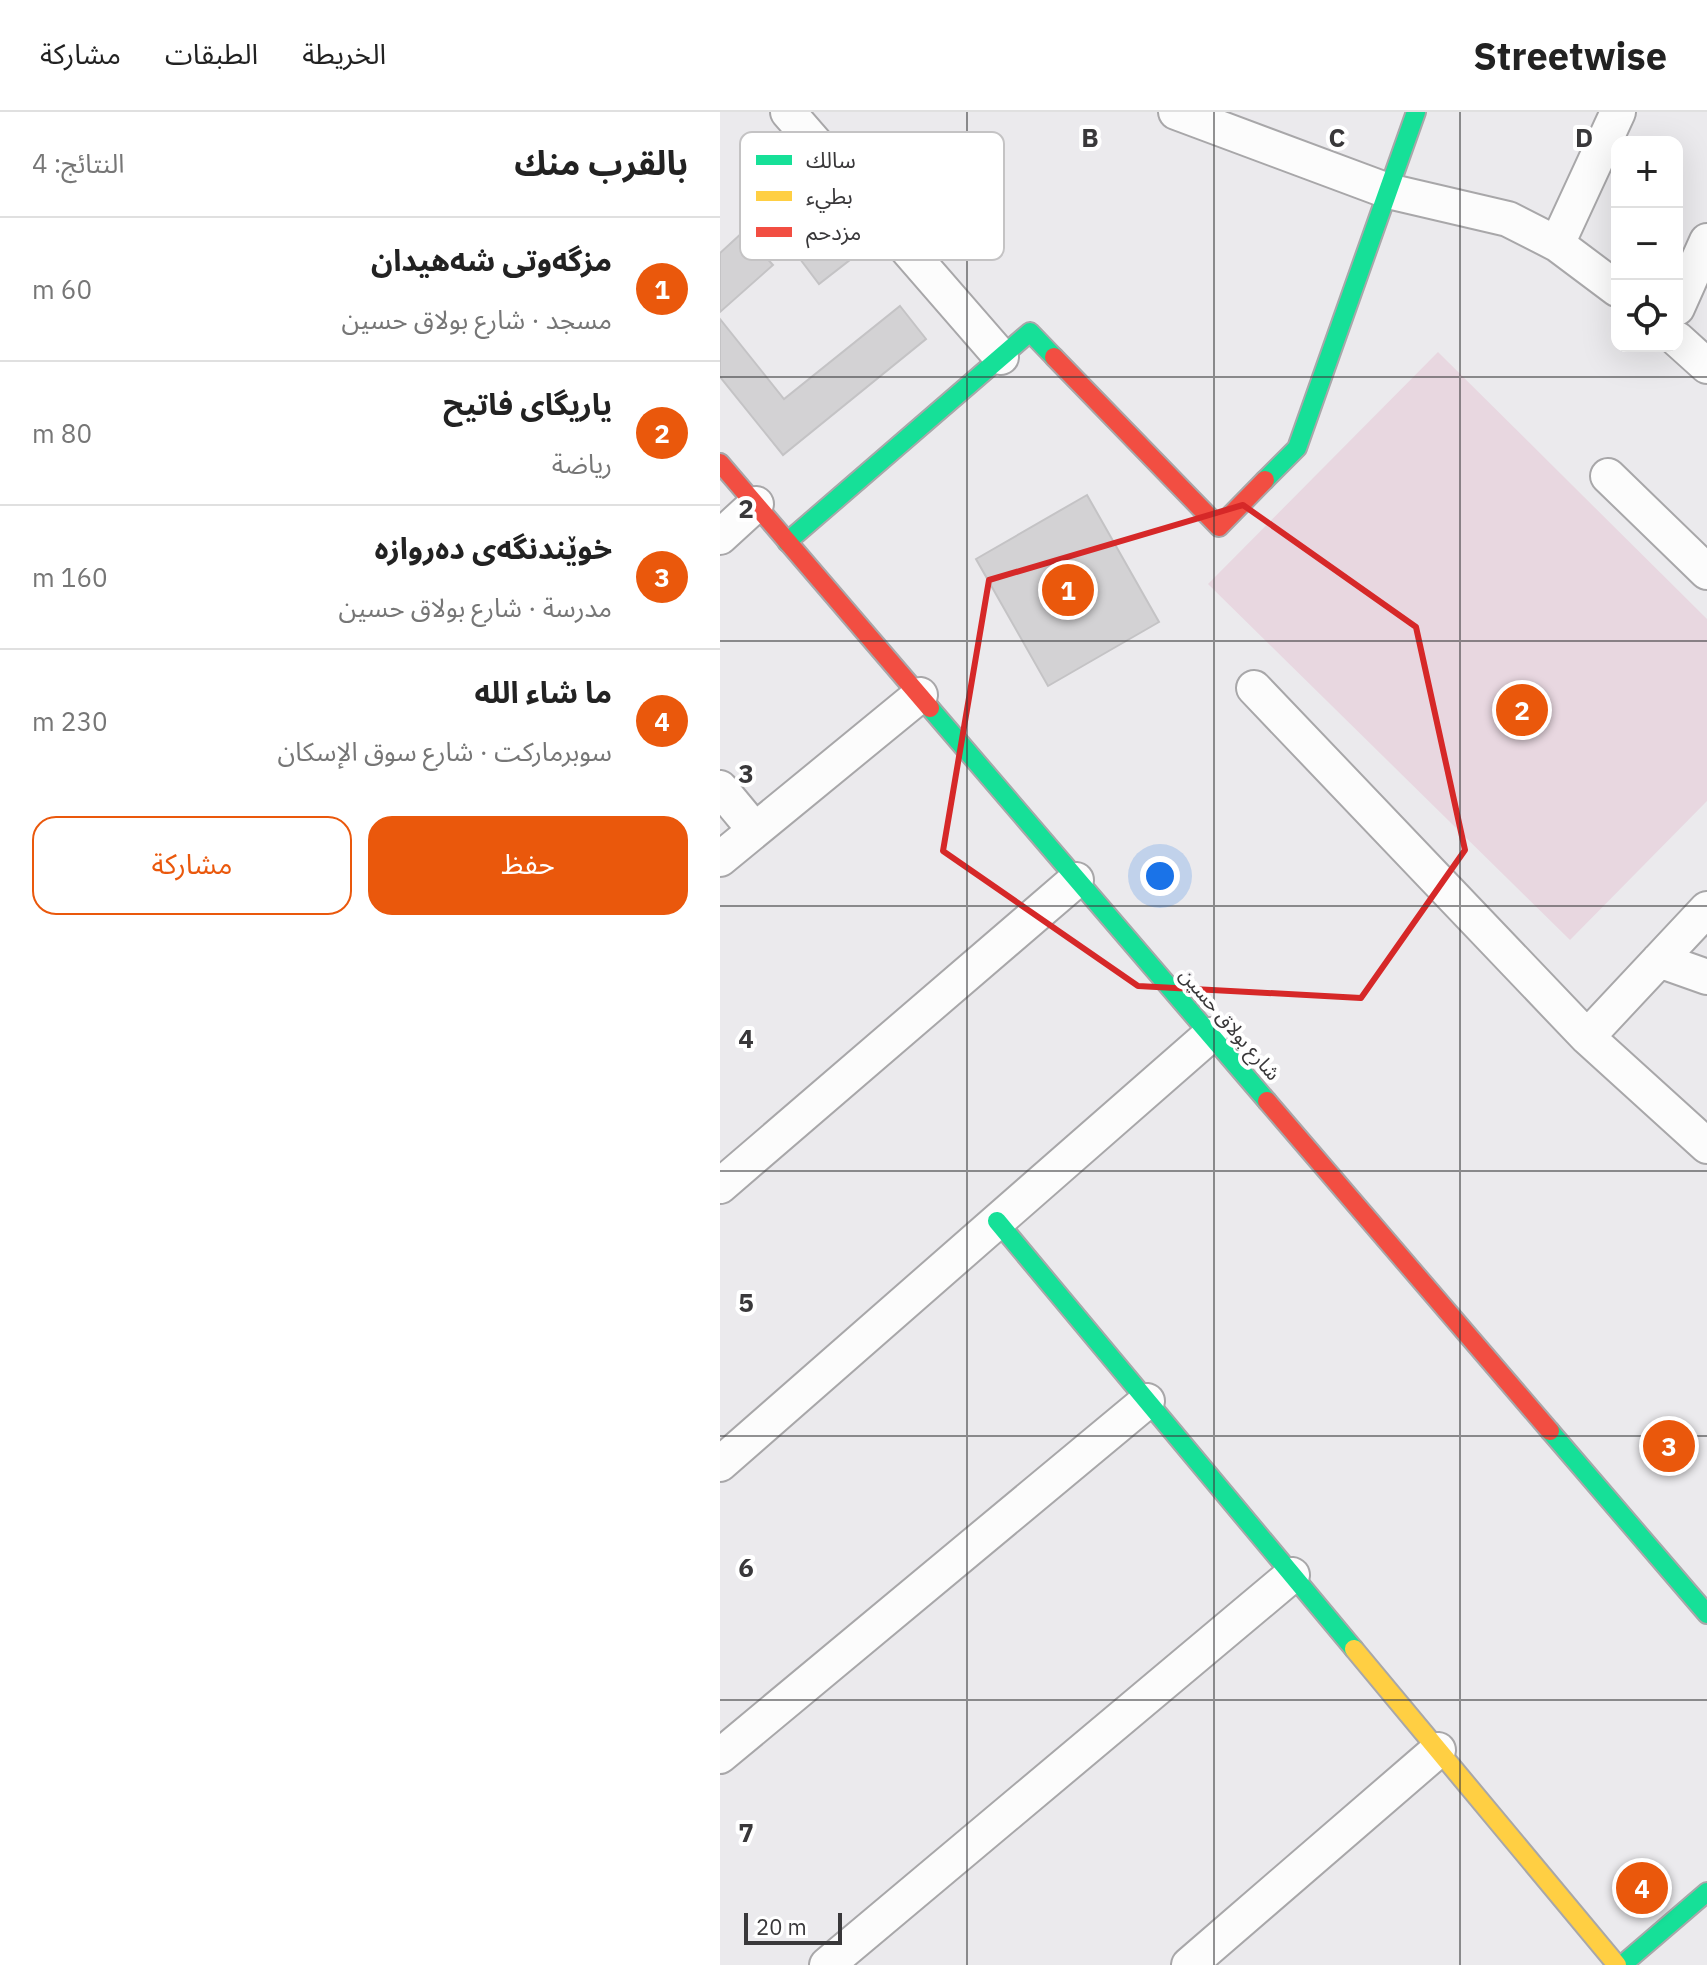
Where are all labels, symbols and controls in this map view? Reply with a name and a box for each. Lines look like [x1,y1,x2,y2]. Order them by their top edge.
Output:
text: Streetwise [1473,31,1667,80]
text: مشاركة [40,35,121,72]
text: الطبقات [165,35,258,72]
text: الخريطة [302,35,386,72]
text: B [1081,120,1099,154]
text: C [1329,120,1346,154]
text: D [1575,120,1593,154]
legend [740,132,1004,260]
map controls [1611,136,1683,352]
button: + [1611,136,1683,208]
text: بالقرب منك [514,140,688,184]
text: سالك [806,145,856,174]
text: النتائج: 4 [32,146,124,180]
text: بطيء [806,181,853,213]
button: − [1611,208,1683,280]
text: مزدحم [806,217,861,249]
text: مزگەوتی شەهیدان [371,240,612,279]
text: 60 m [32,272,92,306]
text: 1 [654,272,670,306]
button: locate [1611,280,1683,352]
text: مسجد · شارع بولاق حسين [342,302,612,336]
text: یاریگای فاتیح [443,384,612,423]
text: 80 m [32,416,92,450]
text: 2 [654,416,670,450]
text: رياضة [552,446,612,480]
text: 2 [738,491,754,525]
text: خوێندنگەی دەروازە [375,528,612,567]
text: 160 m [32,560,108,594]
text: 3 [654,560,670,594]
pin: 1 [1042,560,1094,620]
text: مدرسة · شارع بولاق حسين [338,590,612,624]
text: ما شاء الله [475,672,612,711]
pin: 2 [1496,680,1548,740]
text: 230 m [32,704,108,738]
text: 4 [654,704,670,738]
text: سوبرماركت · شارع سوق الإسكان [277,734,612,768]
text: 3 [738,756,754,790]
button: مشاركة [32,816,352,915]
button: حفظ [368,816,688,915]
your location [1140,856,1180,896]
street label: شارع بولاق حسين [1172,962,1287,1087]
text: 4 [738,1021,754,1055]
text: 5 [738,1285,754,1319]
pin: 3 [1643,1416,1695,1476]
text: 6 [738,1550,754,1584]
text: 7 [738,1815,754,1849]
pin: 4 [1616,1858,1668,1918]
scale bar [744,1909,842,1945]
text: 20 m [756,1912,807,1941]

